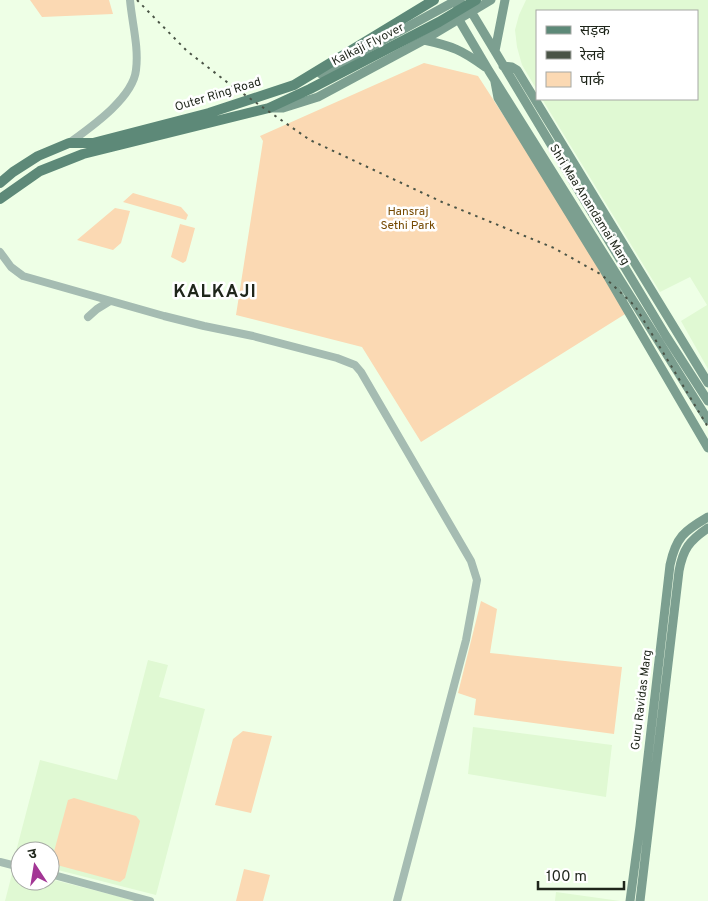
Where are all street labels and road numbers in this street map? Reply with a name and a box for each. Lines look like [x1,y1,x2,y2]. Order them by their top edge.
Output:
street label: Kalkaji Flyover [329,20,407,70]
street label: Outer Ring Road [173,74,263,116]
street label: Shri Maa Anandamai Marg [545,141,633,269]
street label: Guru Ravidas Marg [628,649,656,751]

